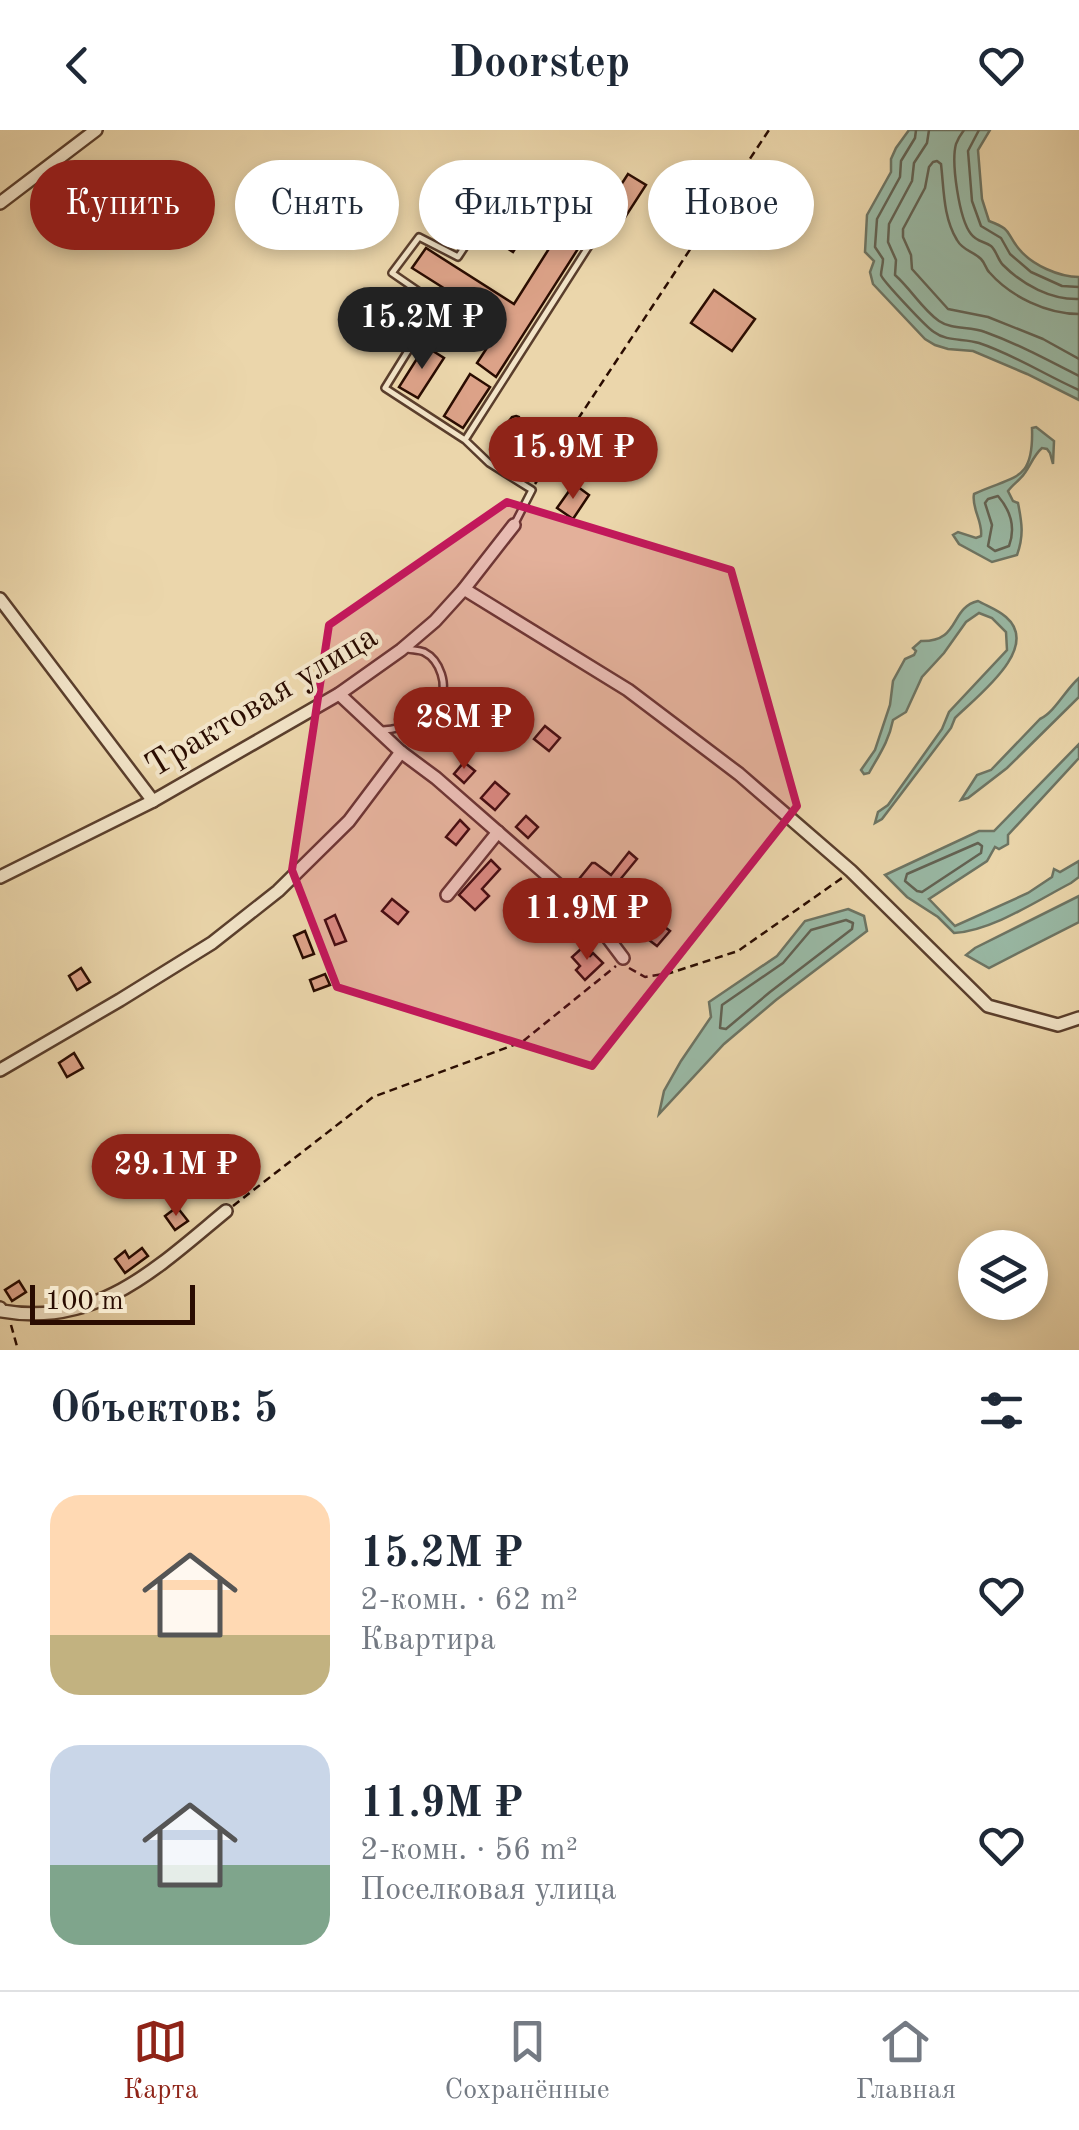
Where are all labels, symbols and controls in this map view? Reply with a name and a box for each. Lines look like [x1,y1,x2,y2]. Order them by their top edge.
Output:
icon: back [50,38,105,93]
icon: heart [974,38,1029,93]
text: Doorstep [449,42,630,87]
chip: Купить [30,160,215,250]
chip: Снять [235,160,399,250]
chip: Фильтры [419,160,628,250]
chip: Новое [648,160,814,250]
pin: 15.2M ₽ [330,287,514,372]
text: 15.2M ₽ [360,303,484,335]
pin: 15.9M ₽ [481,417,665,502]
text: 15.9M ₽ [511,433,635,465]
street label: Трактовая улица [140,619,384,785]
pin: 28M ₽ [394,687,534,772]
text: 28M ₽ [415,703,513,735]
pin: 11.9M ₽ [495,878,679,963]
text: 11.9M ₽ [525,894,649,926]
pin: 29.1M ₽ [84,1134,268,1219]
text: 29.1M ₽ [114,1150,238,1182]
map controls [958,1230,1048,1320]
button: layers [958,1230,1048,1320]
scale bar [30,1280,195,1324]
text: 100 m [45,1288,124,1316]
icon: filters [974,1383,1029,1438]
text: Объектов: 5 [50,1389,278,1431]
text: 15.2M ₽ [360,1534,523,1576]
icon: home [130,1535,250,1655]
icon: heart [974,1568,1029,1623]
text: 2-комн. · 62 m² [360,1585,578,1617]
text: Квартира [360,1625,496,1657]
text: 11.9M ₽ [360,1784,523,1826]
icon: home [130,1785,250,1905]
icon: heart [974,1818,1029,1873]
text: 2-комн. · 56 m² [360,1835,578,1867]
text: Поселковая улица [360,1875,616,1907]
tab: Карта [123,2014,199,2109]
tab: Сохранённые [444,2014,610,2109]
tab: Главная [855,2014,956,2109]

